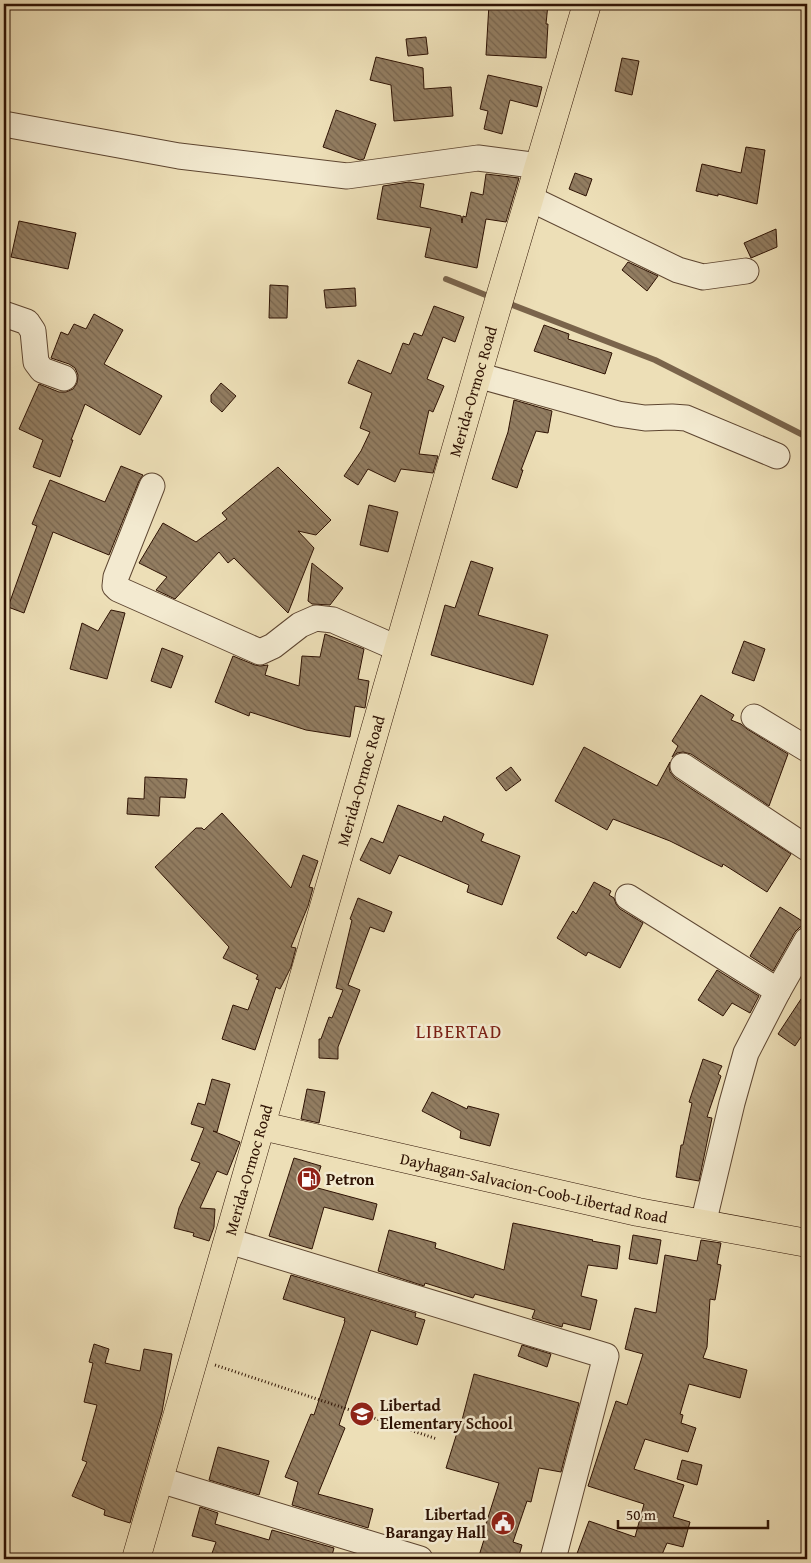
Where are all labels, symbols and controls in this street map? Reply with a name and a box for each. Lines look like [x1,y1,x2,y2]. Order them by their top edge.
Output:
street label: Merida-Ormoc Road [442,323,503,460]
street label: Merida-Ormoc Road [330,712,391,849]
district label: LIBERTAD [416,1017,502,1045]
street label: Merida-Ormoc Road [218,1101,279,1238]
street label: Dayhagan-Salvacion-Coob-Libertad Road [398,1146,670,1229]
fuel station icon: Petron [296,1166,322,1192]
place label: Petron [326,1167,375,1191]
place label: Libertad Elementary School [380,1393,513,1435]
school or university icon: Libertad Elementary School [349,1401,375,1427]
scale bar [618,1498,768,1530]
place label: Libertad Barangay Hall [385,1502,487,1544]
text: 50 m [626,1504,657,1525]
public building icon: Libertad Barangay Hall [490,1510,516,1536]

